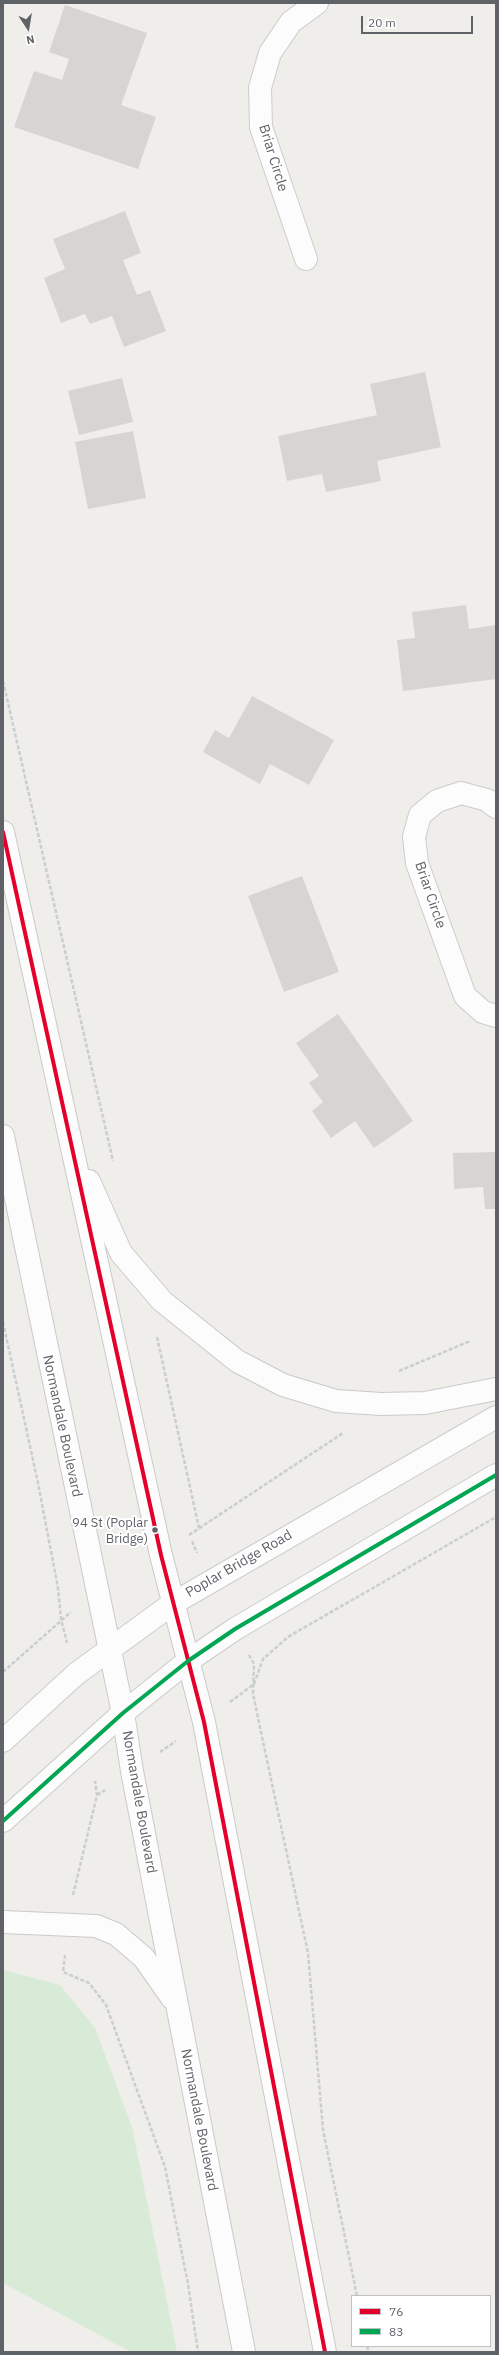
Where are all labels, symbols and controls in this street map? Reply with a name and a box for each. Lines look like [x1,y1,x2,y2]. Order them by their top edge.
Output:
north arrow [8,8,48,48]
scale bar [363,8,475,34]
text: 20 m [368,15,396,30]
text: N [25,32,36,47]
street label: Briar Circle [255,122,291,194]
street label: Briar Circle [411,859,449,931]
street label: Normandale Boulevard [39,1354,85,1498]
place label: 94 St (Poplar Bridge) [72,1515,148,1546]
marker: 94 St (Poplar Bridge) [150,1525,160,1535]
street label: Poplar Bridge Road [183,1527,295,1601]
street label: Normandale Boulevard [118,1729,160,1875]
street label: Normandale Boulevard [177,2047,221,2193]
legend [351,2295,491,2347]
text: 76 [389,2304,403,2319]
text: 83 [389,2324,403,2339]

